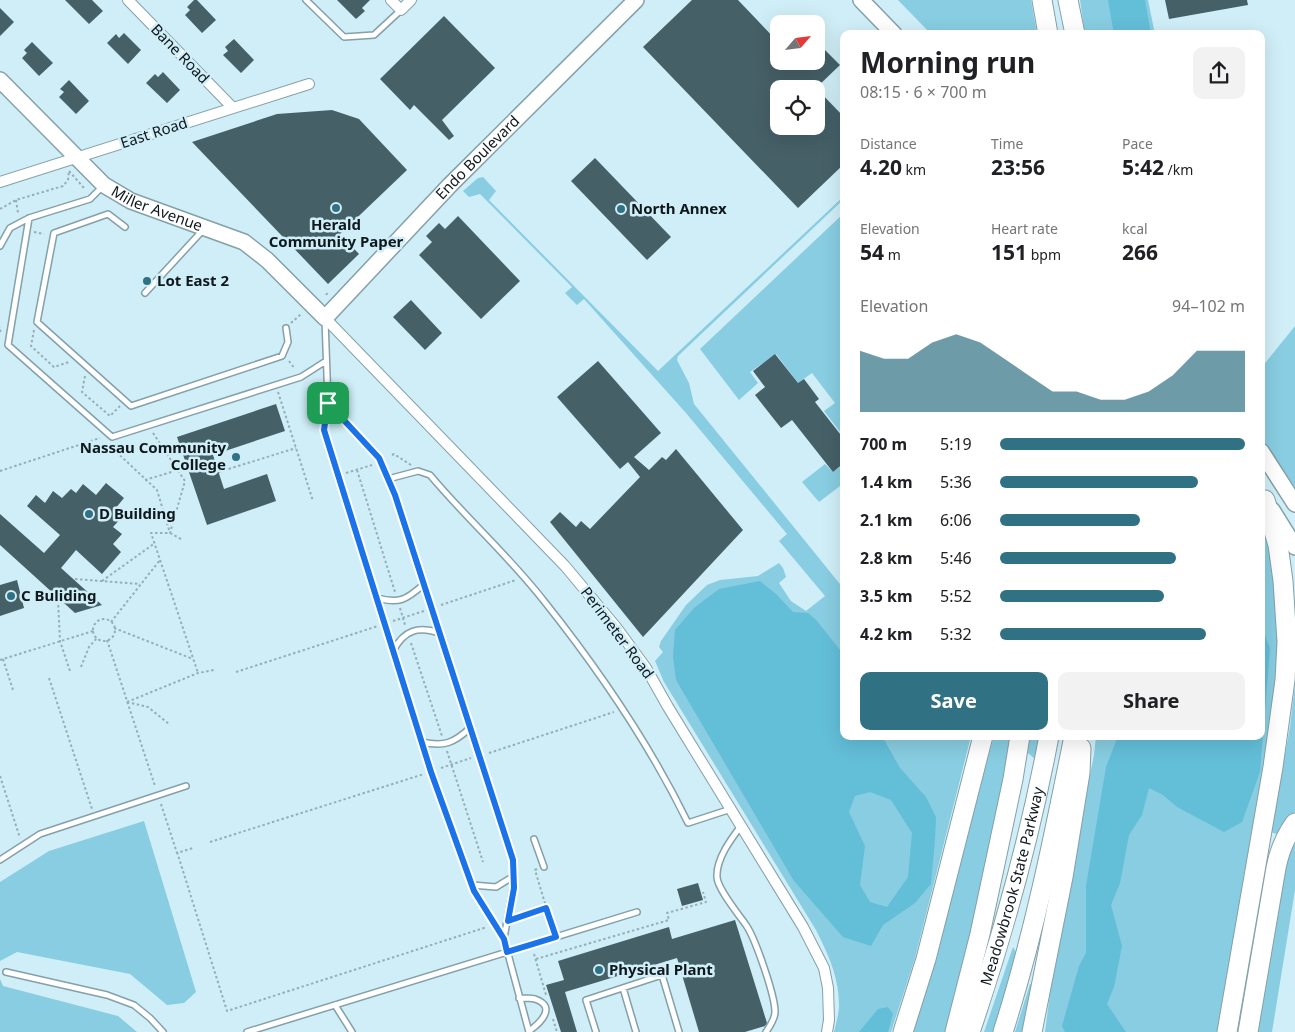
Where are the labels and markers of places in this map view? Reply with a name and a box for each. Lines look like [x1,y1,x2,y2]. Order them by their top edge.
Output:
place label: North Annex [631,198,727,218]
marker: Herald Community Paper [330,202,342,214]
marker: North Annex [615,203,627,215]
place label: Herald Community Paper [269,214,404,251]
place label: Lot East 2 [157,270,229,290]
marker: Lot East 2 [141,275,153,287]
pin [307,382,349,424]
place label: Nassau Community College [80,437,226,474]
marker: Nassau Community College [230,451,242,463]
place label: D Building [99,503,176,523]
marker: D Building [83,508,95,520]
place label: C Buliding [21,585,96,605]
marker: C Buliding [5,590,17,602]
place label: Physical Plant [609,959,713,979]
marker: Physical Plant [593,964,605,976]

